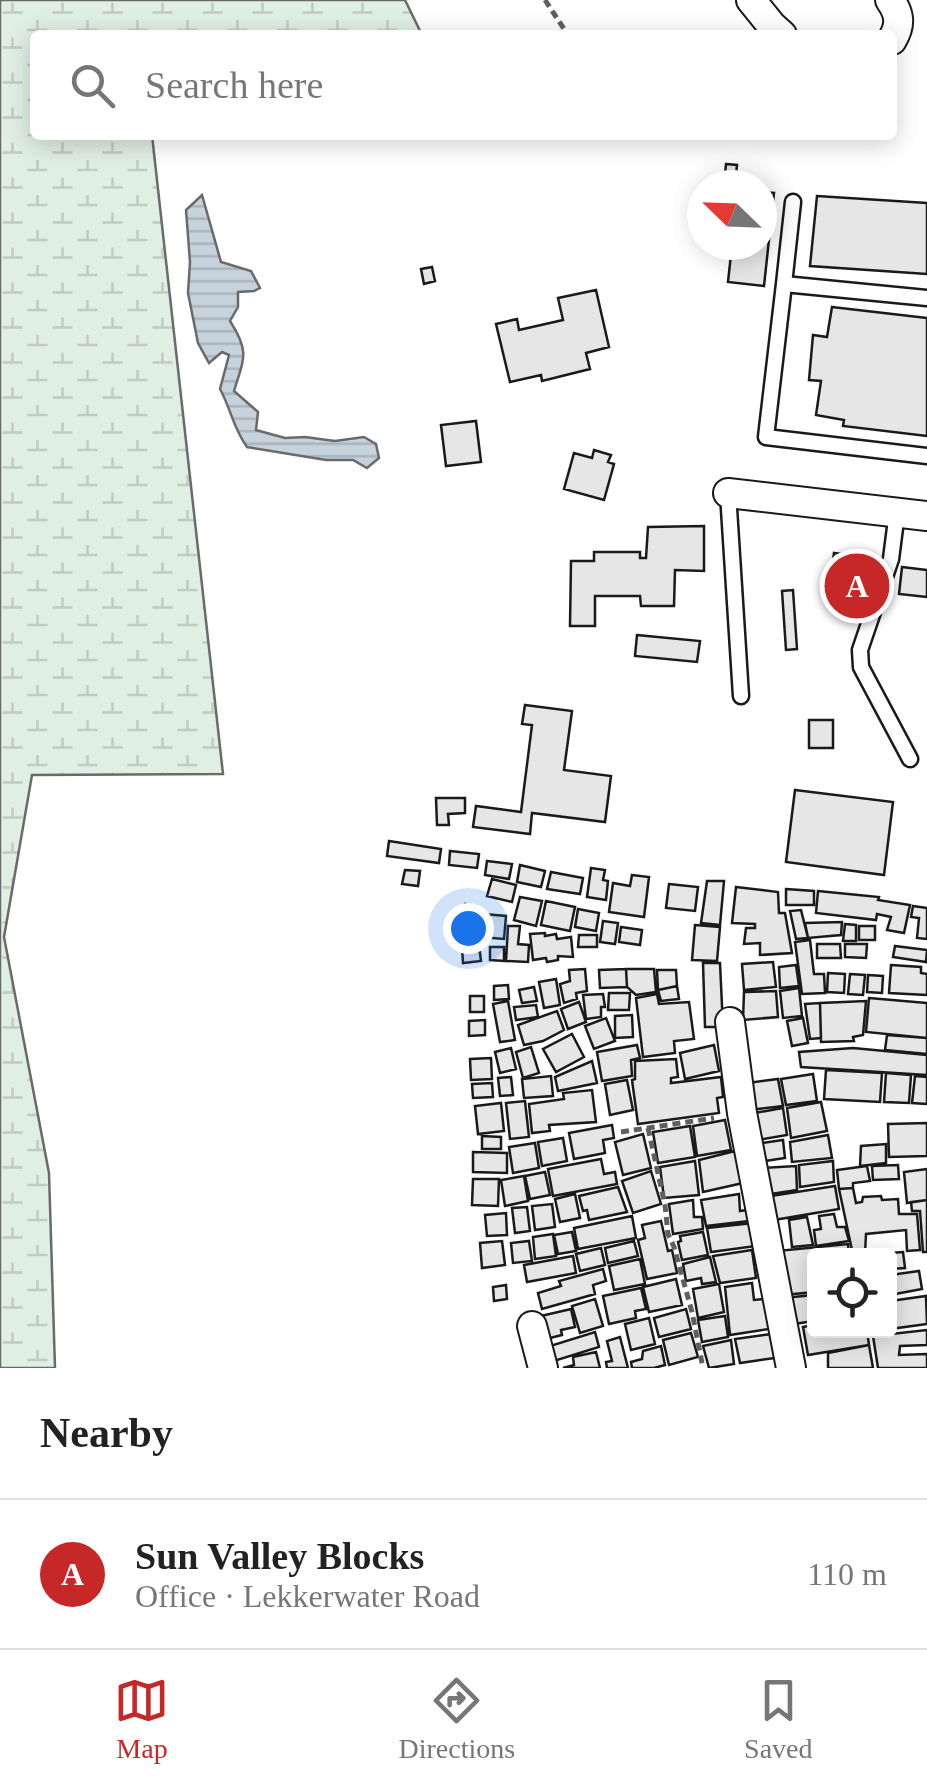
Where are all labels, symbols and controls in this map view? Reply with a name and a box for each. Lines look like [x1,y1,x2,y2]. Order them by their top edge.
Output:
search box [30,30,897,140]
icon: search [65,58,120,113]
text: Search here [145,64,323,106]
north arrow [687,170,777,260]
pin: A [824,548,890,624]
your location [443,903,494,954]
map controls [807,1248,897,1338]
button: locate [807,1248,897,1338]
text: Nearby [40,1410,173,1456]
text: Sun Valley Blocks [135,1535,424,1577]
text: A [61,1556,84,1592]
text: 110 m [807,1556,887,1592]
text: Office · Lekkerwater Road [135,1578,480,1614]
tab: Map [114,1673,169,1765]
tab: Directions [398,1673,515,1765]
tab: Saved [744,1673,813,1765]

